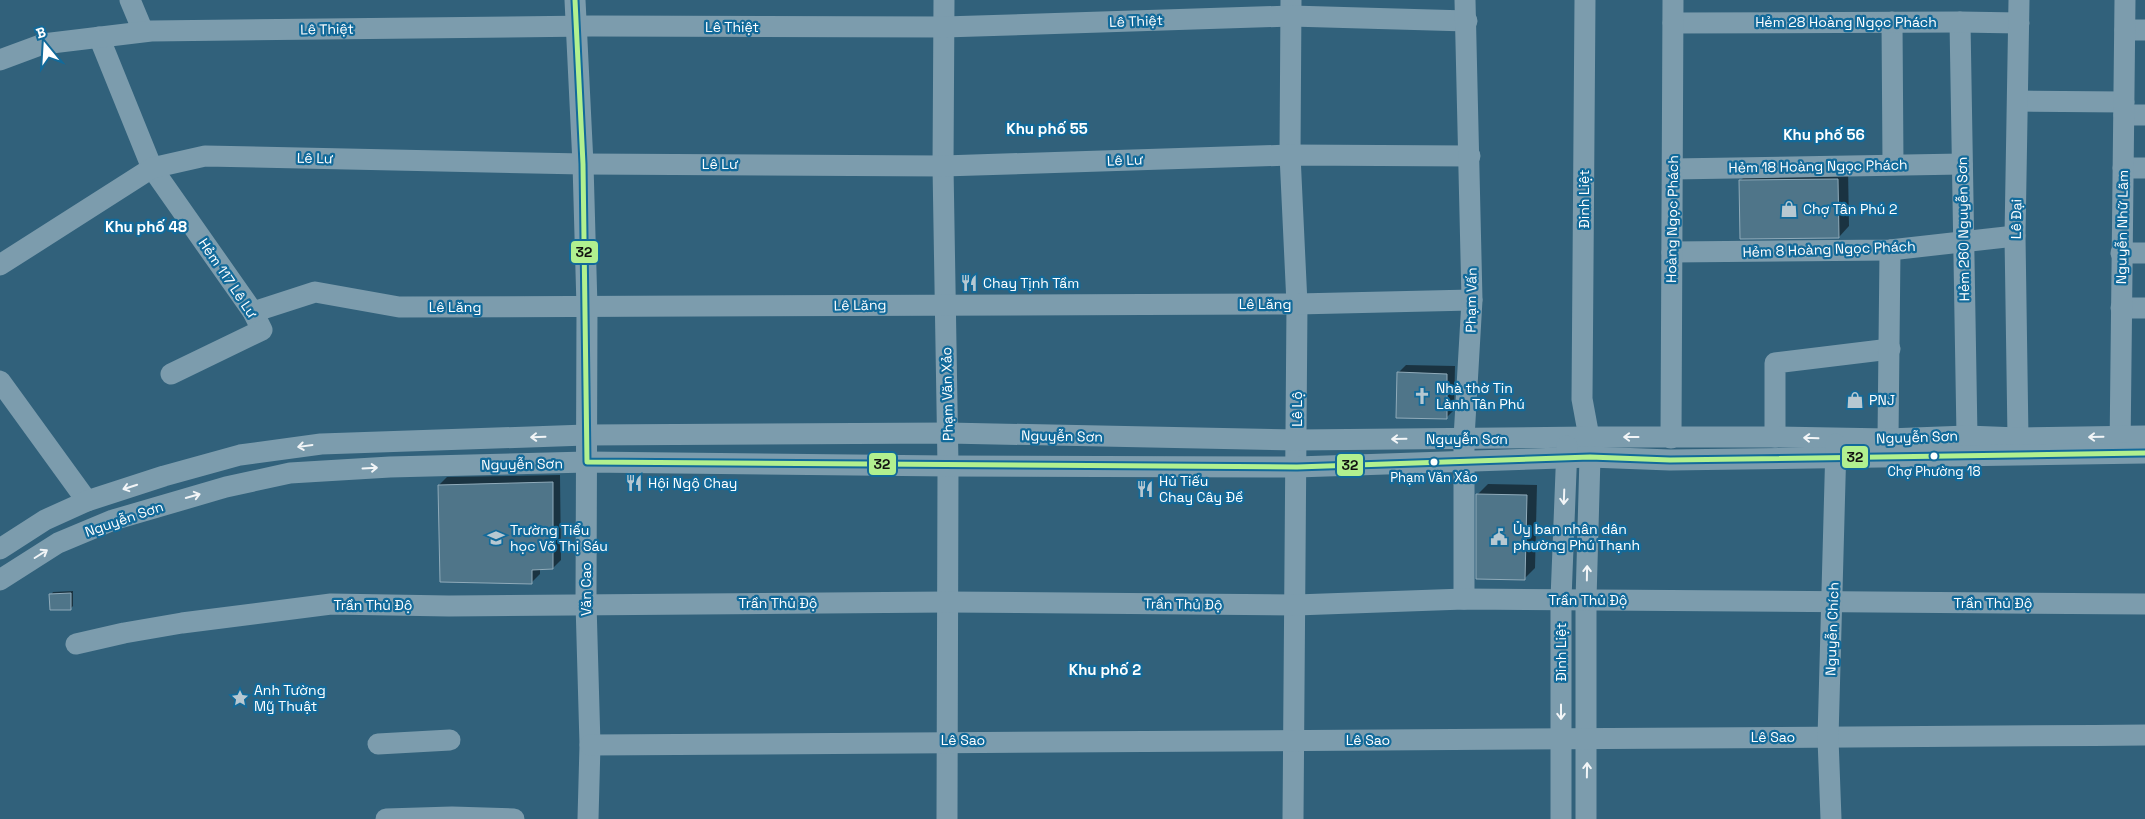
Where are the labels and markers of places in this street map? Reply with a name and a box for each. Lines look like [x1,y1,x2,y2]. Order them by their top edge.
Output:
shop icon: Chợ Tân Phú 2 [1779,199,1799,219]
place label: Chợ Tân Phú 2 [1803,200,1897,218]
restaurant icon: Chay Tịnh Tầm [959,273,979,293]
place label: Chay Tịnh Tầm [983,274,1079,292]
place label: Nhà thờ Tin Lành Tân Phú [1436,379,1525,413]
church icon: Nhà thờ Tin Lành Tân Phú [1412,386,1432,406]
shop icon: PNJ [1845,390,1865,410]
place label: PNJ [1869,391,1895,409]
marker: Chợ Phường 18 [1929,451,1939,461]
marker: Phạm Văn Xảo [1429,457,1439,467]
place label: Chợ Phường 18 [1887,463,1981,480]
place label: Phạm Văn Xảo [1390,469,1478,486]
place label: Hủ Tiếu Chay Cây Đề [1159,472,1243,506]
restaurant icon: Hội Ngộ Chay [624,473,644,493]
place label: Hội Ngộ Chay [648,474,737,492]
restaurant icon: Hủ Tiếu Chay Cây Đề [1135,479,1155,499]
place label: Ủy ban nhân dân phường Phú Thạnh [1513,520,1640,554]
place label: Trường Tiểu học Võ Thị Sáu [510,521,608,555]
public building icon: Ủy ban nhân dân phường Phú Thạnh [1489,527,1509,547]
school or university icon: Trường Tiểu học Võ Thị Sáu [486,528,506,548]
place label: Anh Tường Mỹ Thuật [254,681,326,715]
place icon: Anh Tường Mỹ Thuật [230,688,250,708]

